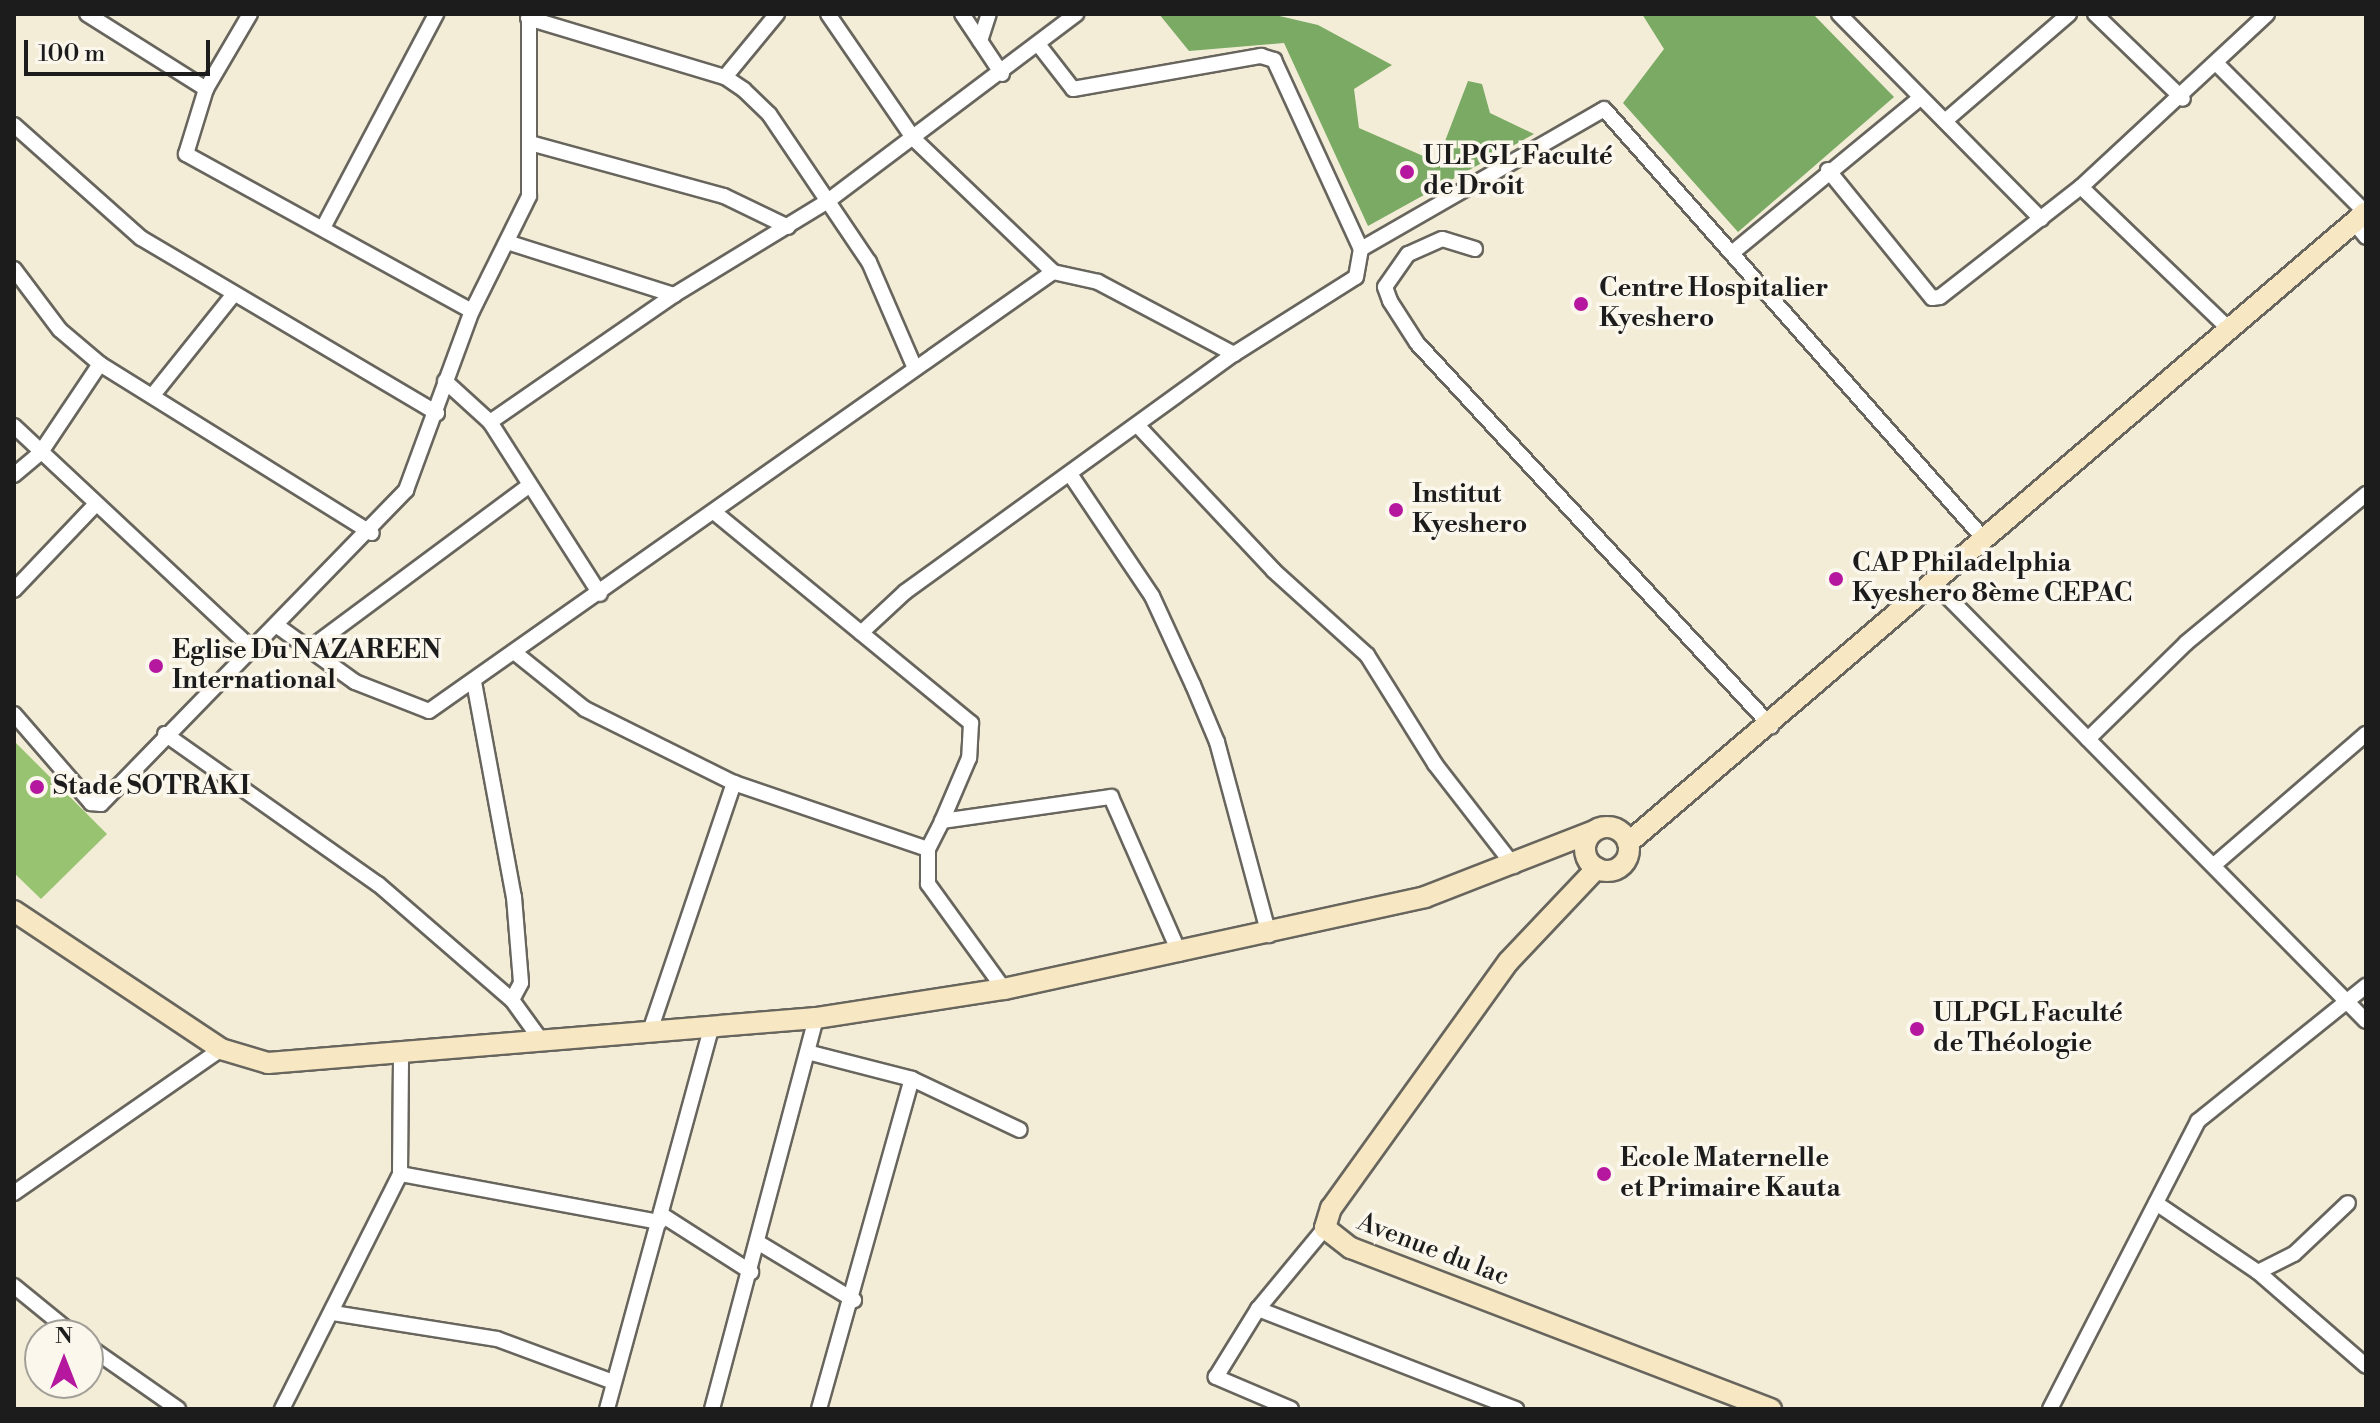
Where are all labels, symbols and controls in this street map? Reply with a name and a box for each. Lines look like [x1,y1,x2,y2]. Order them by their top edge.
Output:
scale bar [28,24,214,74]
text: 100 m [38,39,105,69]
place label: ULPGL Faculté de Droit [1423,141,1613,202]
marker: ULPGL Faculté de Droit [1398,163,1416,181]
place label: Centre Hospitalier Kyeshero [1599,273,1828,334]
marker: Centre Hospitalier Kyeshero [1570,293,1592,315]
place label: Institut Kyeshero [1412,479,1527,540]
marker: Institut Kyeshero [1387,501,1405,519]
place label: CAP Philadelphia Kyeshero 8ème CEPAC [1852,548,2132,610]
marker: CAP Philadelphia Kyeshero 8ème CEPAC [1827,570,1845,588]
place label: Eglise Du NAZAREEN International [172,635,441,696]
marker: Eglise Du NAZAREEN International [147,657,165,675]
place label: Stade SOTRAKI [53,771,250,803]
marker: Stade SOTRAKI [28,778,46,796]
place label: ULPGL Faculté de Théologie [1933,998,2123,1060]
marker: ULPGL Faculté de Théologie [1908,1020,1926,1038]
place label: Ecole Maternelle et Primaire Kauta [1620,1143,1841,1204]
marker: Ecole Maternelle et Primaire Kauta [1595,1165,1613,1183]
street label: Avenue du lac [1353,1207,1513,1293]
north arrow [24,1319,104,1399]
text: N [55,1323,73,1350]

